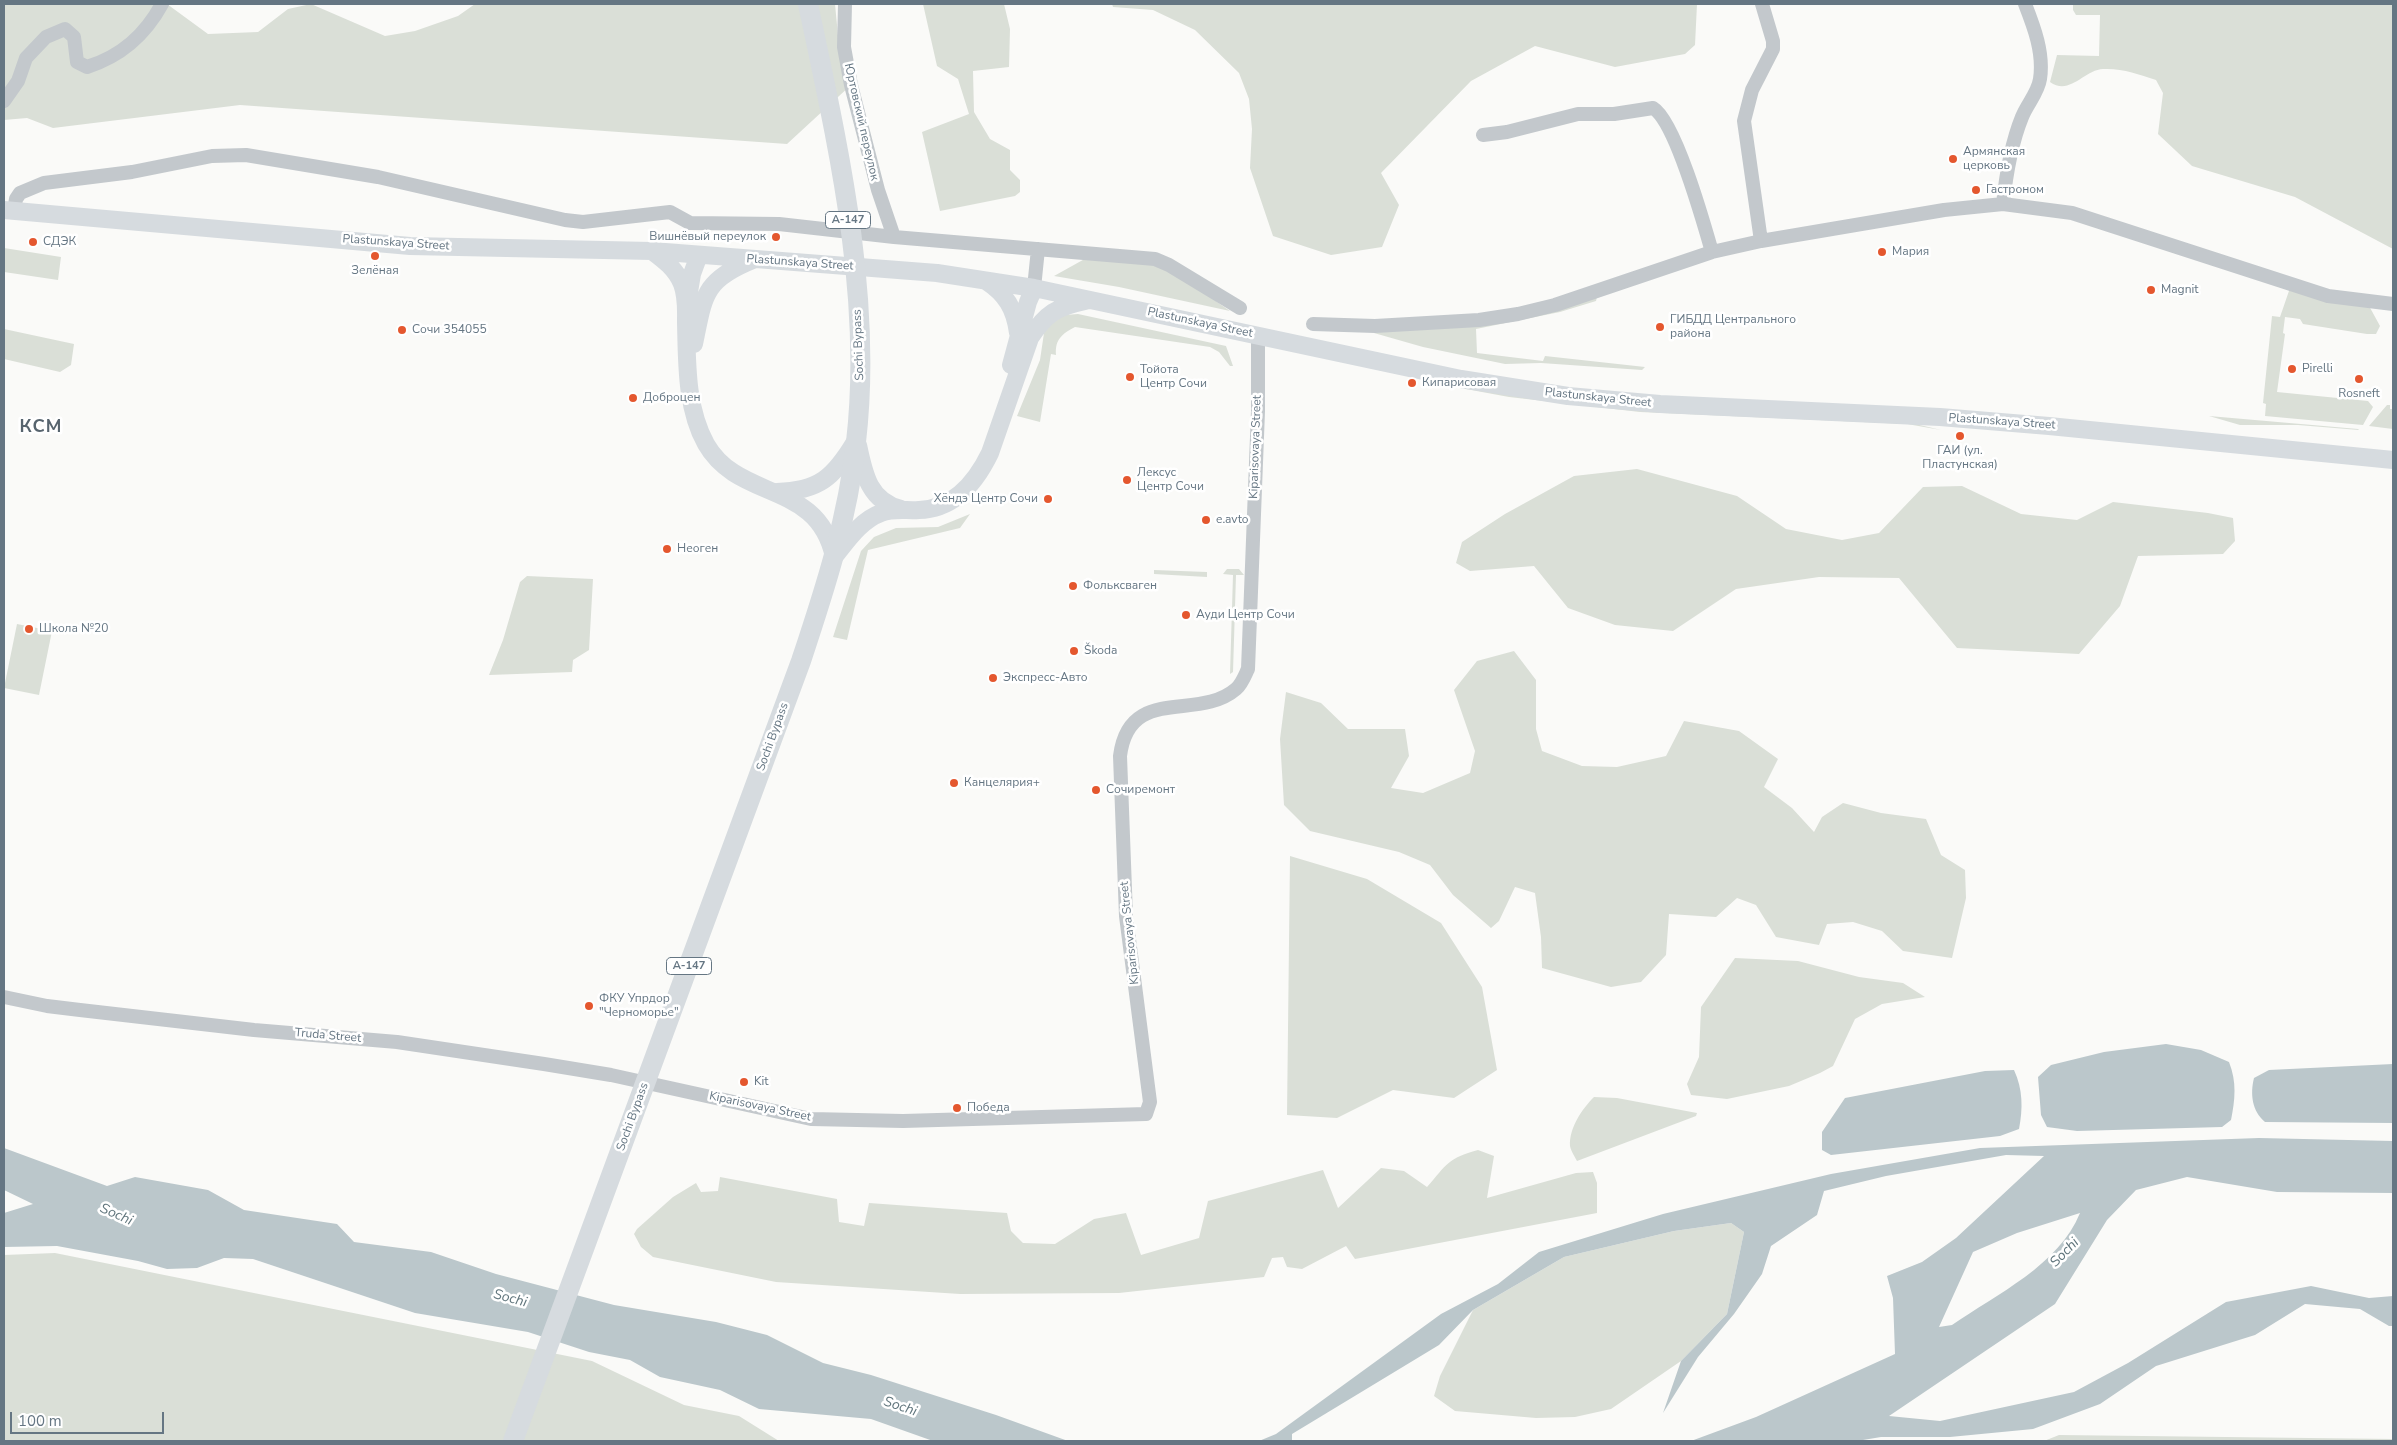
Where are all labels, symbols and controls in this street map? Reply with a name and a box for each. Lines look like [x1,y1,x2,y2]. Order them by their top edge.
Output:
street label: Юртовский переулок [840,62,882,182]
place label: Армянская церковь [1963,145,2025,173]
marker: Армянская церковь [1947,153,1959,165]
place label: Гастроном [1986,183,2044,197]
marker: Гастроном [1970,184,1982,196]
road number: А-147 [826,212,870,228]
place label: Вишнёвый переулок [649,230,766,244]
marker: Вишнёвый переулок [770,231,782,243]
street label: Plastunskaya Street [342,232,450,254]
place label: СДЭК [43,235,76,249]
marker: СДЭК [27,236,39,248]
place label: Мария [1892,245,1929,259]
marker: Мария [1876,246,1888,258]
marker: Зелёная [369,250,381,262]
street label: Plastunskaya Street [746,252,854,274]
place label: Зелёная [351,264,399,278]
place label: Magnit [2161,283,2198,297]
marker: Magnit [2145,284,2157,296]
street label: Plastunskaya Street [1146,305,1254,341]
street label: Sochi Bypass [851,309,867,381]
place label: ГИБДД Центрального района [1670,313,1796,341]
marker: ГИБДД Центрального района [1654,321,1666,333]
place label: Сочи 354055 [412,323,487,337]
marker: Сочи 354055 [396,324,408,336]
place label: Pirelli [2302,362,2333,376]
place label: Тойота Центр Сочи [1140,363,1207,391]
marker: Pirelli [2286,363,2298,375]
marker: Тойота Центр Сочи [1124,371,1136,383]
marker: Rosneft [2353,373,2365,385]
place label: Кипарисовая [1422,376,1496,390]
marker: Кипарисовая [1406,377,1418,389]
street label: Plastunskaya Street [1544,385,1652,411]
place label: Rosneft [2338,387,2380,401]
place label: Доброцен [643,391,701,405]
marker: Доброцен [627,392,639,404]
street label: Kiparisovaya Street [1247,395,1265,499]
street label: Plastunskaya Street [1948,411,2056,433]
district label: КСМ [19,417,63,439]
marker: ГАИ (ул. Пластунская) [1954,430,1966,442]
place label: ГАИ (ул. Пластунская) [1922,444,1998,472]
place label: Лексус Центр Сочи [1137,466,1204,494]
marker: Лексус Центр Сочи [1121,474,1133,486]
place label: Хёндэ Центр Сочи [934,492,1038,506]
marker: Хёндэ Центр Сочи [1042,493,1054,505]
place label: e.avto [1216,513,1248,527]
marker: e.avto [1200,514,1212,526]
place label: Неоген [677,542,718,556]
marker: Неоген [661,543,673,555]
place label: Фольксваген [1083,579,1157,593]
marker: Фольксваген [1067,580,1079,592]
place label: Ауди Центр Сочи [1196,608,1295,622]
marker: Ауди Центр Сочи [1180,609,1192,621]
place label: Школа №20 [39,622,108,636]
marker: Школа №20 [23,623,35,635]
place label: Škoda [1084,644,1117,658]
marker: Škoda [1068,645,1080,657]
place label: Экспресс-Авто [1003,671,1087,685]
marker: Экспресс-Авто [987,672,999,684]
street label: Sochi Bypass [754,701,792,773]
place label: Канцелярия+ [964,776,1040,790]
marker: Канцелярия+ [948,777,960,789]
place label: Сочиремонт [1106,783,1175,797]
marker: Сочиремонт [1090,784,1102,796]
street label: Kiparisovaya Street [1117,881,1143,985]
road number: А-147 [666,958,712,974]
place label: ФКУ Упрдор "Черноморье" [599,992,679,1020]
marker: ФКУ Упрдор "Черноморье" [583,1000,595,1012]
street label: Truda Street [294,1026,362,1046]
place label: Kit [754,1075,768,1089]
marker: Kit [738,1076,750,1088]
street label: Sochi Bypass [614,1081,652,1153]
street label: Kiparisovaya Street [708,1089,812,1125]
place label: Победа [967,1101,1010,1115]
marker: Победа [951,1102,963,1114]
water label: Sochi [97,1200,135,1230]
water label: Sochi [2047,1235,2083,1271]
water label: Sochi [491,1286,529,1312]
water label: Sochi [881,1394,919,1420]
scale bar [12,1402,166,1434]
text: 100 m [18,1411,62,1431]

